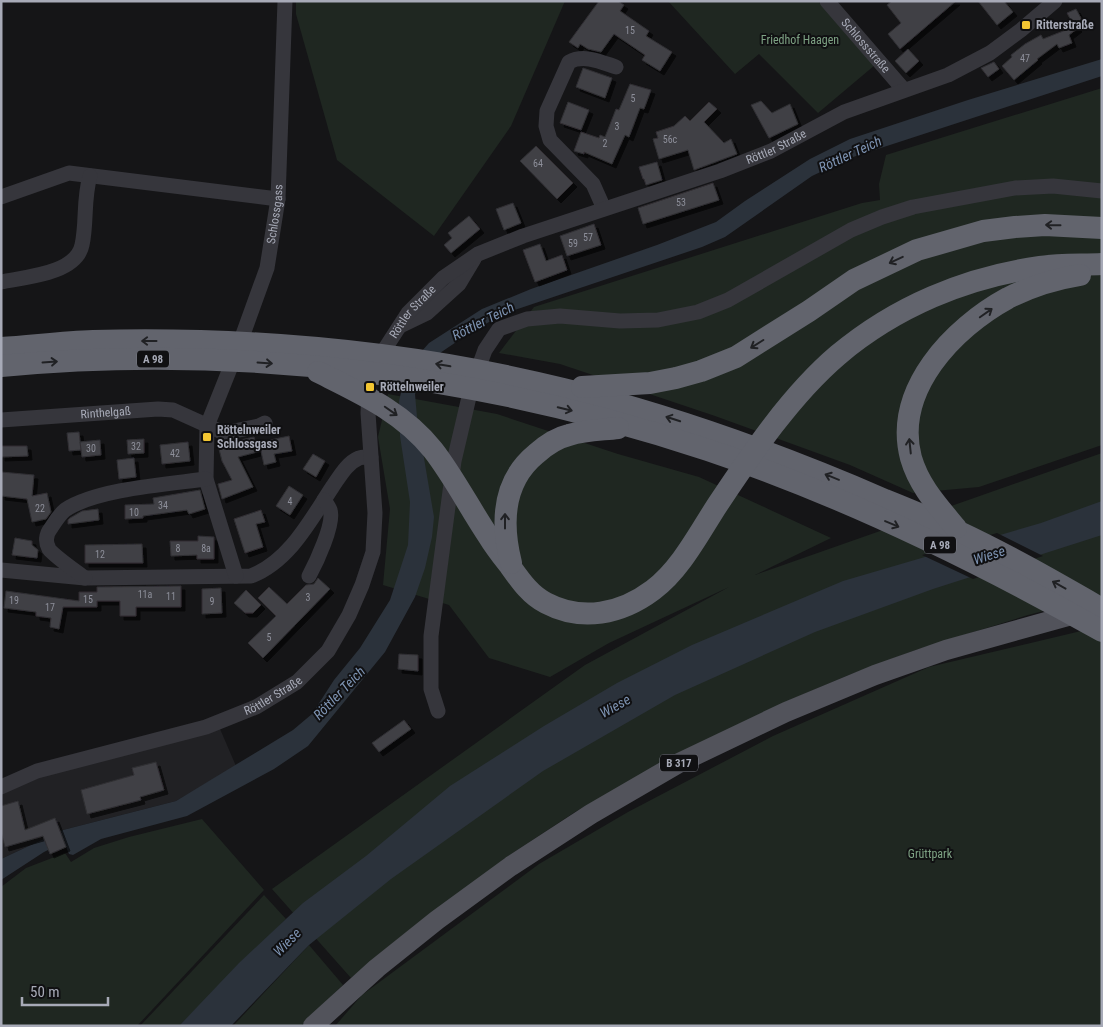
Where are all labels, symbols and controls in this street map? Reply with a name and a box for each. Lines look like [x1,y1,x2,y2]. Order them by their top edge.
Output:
street label: Schlossstraße [838,16,893,76]
place label: Ritterstraße [1036,18,1094,32]
marker: Ritterstraße [1020,19,1032,31]
house number: 15 [625,25,635,36]
park label: Friedhof Haagen [761,33,839,47]
house number: 47 [1020,53,1030,64]
house number: 5 [631,93,636,104]
house number: 3 [615,121,620,132]
street label: Röttler Straße [744,126,809,167]
water label: Röttler Teich [816,133,884,175]
house number: 56c [663,134,678,145]
house number: 2 [603,138,608,149]
house number: 64 [533,158,543,169]
street label: Schlossgass [264,184,286,245]
house number: 53 [676,197,686,208]
one-way arrow [1045,220,1062,230]
house number: 57 [583,232,593,243]
house number: 59 [568,238,578,249]
one-way arrow [889,255,904,265]
street label: Röttler Straße [387,282,439,341]
water label: Röttler Teich [449,299,517,343]
one-way arrow [979,308,993,318]
one-way arrow [141,336,158,346]
one-way arrow [751,339,765,349]
road number: A 98 [137,350,169,368]
one-way arrow [42,358,58,367]
one-way arrow [256,358,272,367]
one-way arrow [435,359,451,369]
place label: Röttelnweiler [380,380,444,394]
marker: Röttelnweiler [364,381,376,393]
street label: Rinthelgaß [80,404,131,421]
one-way arrow [557,405,573,414]
one-way arrow [384,406,398,416]
one-way arrow [665,414,681,423]
place label: Röttelnweiler Schlossgass [217,423,281,451]
marker: Röttelnweiler Schlossgass [201,431,213,443]
one-way arrow [905,438,915,454]
house number: 32 [131,441,141,452]
house number: 30 [86,443,96,454]
house number: 42 [170,448,180,459]
one-way arrow [825,472,840,482]
house number: 4 [288,496,293,507]
house number: 34 [158,500,168,511]
house number: 22 [35,503,45,514]
house number: 10 [129,507,139,518]
one-way arrow [500,513,510,530]
one-way arrow [884,519,899,529]
road number: A 98 [924,536,956,554]
water label: Wiese [971,542,1007,568]
house number: 8 [176,543,181,554]
house number: 8a [201,543,211,554]
house number: 12 [95,549,105,560]
one-way arrow [1053,579,1067,589]
house number: 11a [138,589,153,600]
house number: 11 [166,591,176,602]
house number: 3 [306,592,311,603]
house number: 15 [83,594,93,605]
house number: 19 [9,595,19,606]
house number: 9 [210,596,215,607]
house number: 17 [45,602,55,613]
house number: 5 [267,632,272,643]
water label: Röttler Teich [310,663,368,723]
street label: Röttler Straße [242,673,306,718]
water label: Wiese [597,691,633,721]
road number: B 317 [660,754,698,771]
park label: Grüttpark [908,847,953,861]
water label: Wiese [270,925,304,959]
scale bar [22,974,109,1006]
text: 50 m [30,983,60,1001]

